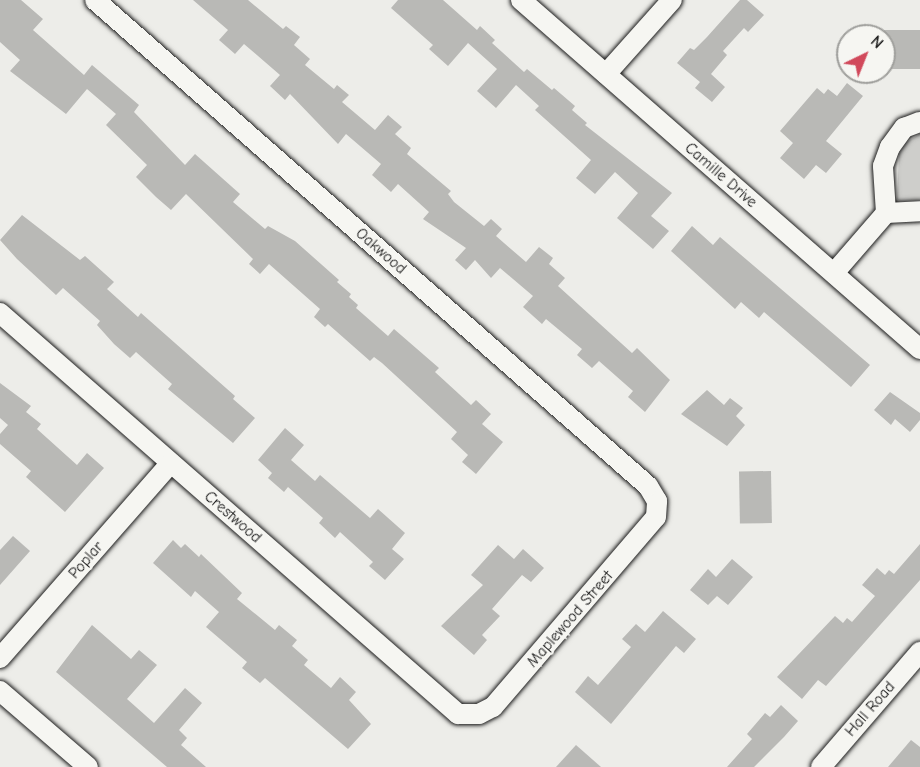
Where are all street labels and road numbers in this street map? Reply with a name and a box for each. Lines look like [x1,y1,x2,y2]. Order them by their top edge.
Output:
street label: Camille Drive [681,138,761,212]
street label: Oakwood [352,224,410,278]
street label: Crestwood [200,487,266,547]
street label: Poplar [65,537,107,583]
street label: Maplewood Street [523,567,617,671]
street label: Hall Road [841,678,899,740]

